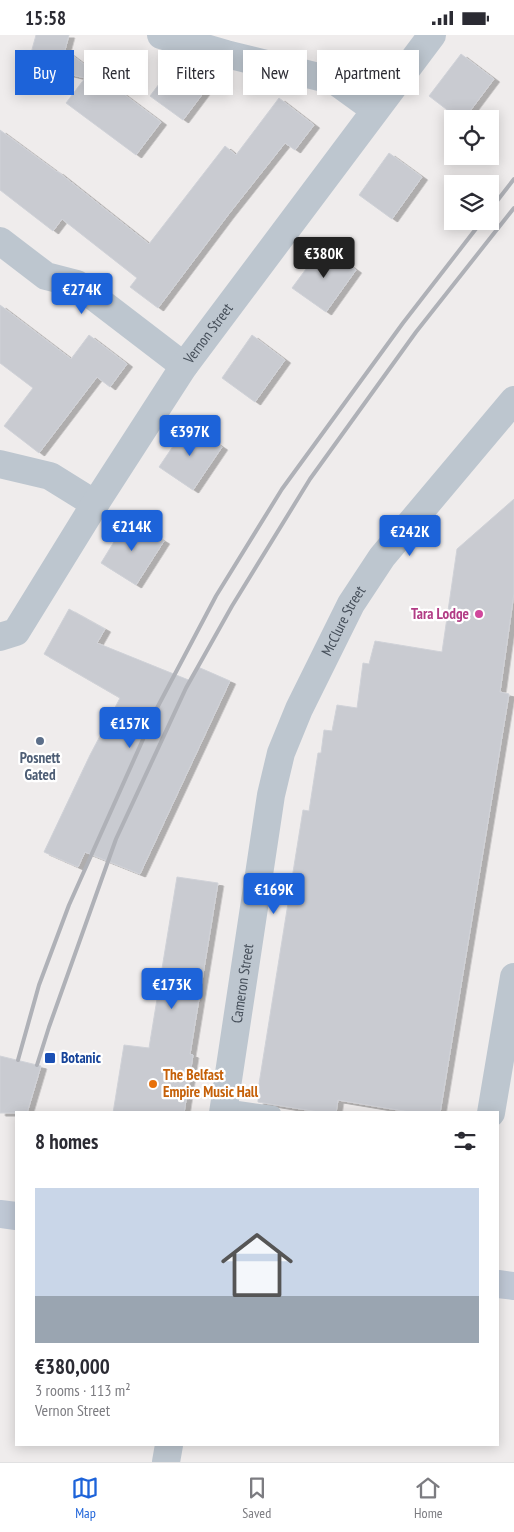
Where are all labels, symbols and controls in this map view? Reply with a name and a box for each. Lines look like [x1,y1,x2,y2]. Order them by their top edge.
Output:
text: 15:58 [25,6,66,30]
chip: Buy [15,50,74,95]
chip: Rent [84,50,148,95]
chip: Filters [158,50,233,95]
chip: New [243,50,307,95]
chip: Apartment [317,50,419,95]
map controls [444,110,499,230]
button: locate [444,110,499,165]
button: layers [444,175,499,230]
pin: €380K [289,237,359,279]
text: €380K [305,243,343,263]
pin: €274K [47,273,117,315]
text: €274K [63,279,101,299]
street label: Vernon Street [179,299,237,368]
pin: €397K [155,415,225,457]
text: €397K [171,421,209,441]
pin: €214K [97,509,167,552]
pin: €242K [375,515,445,557]
text: €214K [113,516,151,536]
text: €242K [391,521,429,541]
street label: McClure Street [317,582,369,659]
place label: Tara Lodge [411,604,469,623]
marker: Tara Lodge [473,608,485,620]
pin: €157K [95,707,165,749]
text: €157K [111,713,149,733]
marker: Posnett Gated [34,735,46,747]
place label: Posnett Gated [20,748,61,784]
pin: €169K [239,873,309,915]
text: €169K [255,879,293,899]
street label: Cameron Street [227,942,257,1024]
pin: €173K [137,967,207,1010]
text: €173K [153,974,191,994]
place label: Botanic [61,1048,102,1067]
marker: Botanic [43,1051,57,1065]
place label: The Belfast Empire Music Hall [163,1065,259,1101]
marker: The Belfast Empire Music Hall [147,1078,159,1090]
icon: filters [451,1127,479,1155]
text: 8 homes [35,1128,98,1155]
icon: home [212,1220,302,1310]
text: €380,000 [35,1353,110,1380]
text: 3 rooms · 113 m² [35,1380,131,1400]
text: Vernon Street [35,1400,110,1420]
tab: Map [71,1474,99,1522]
tab: Saved [242,1474,271,1522]
tab: Home [414,1474,443,1522]

